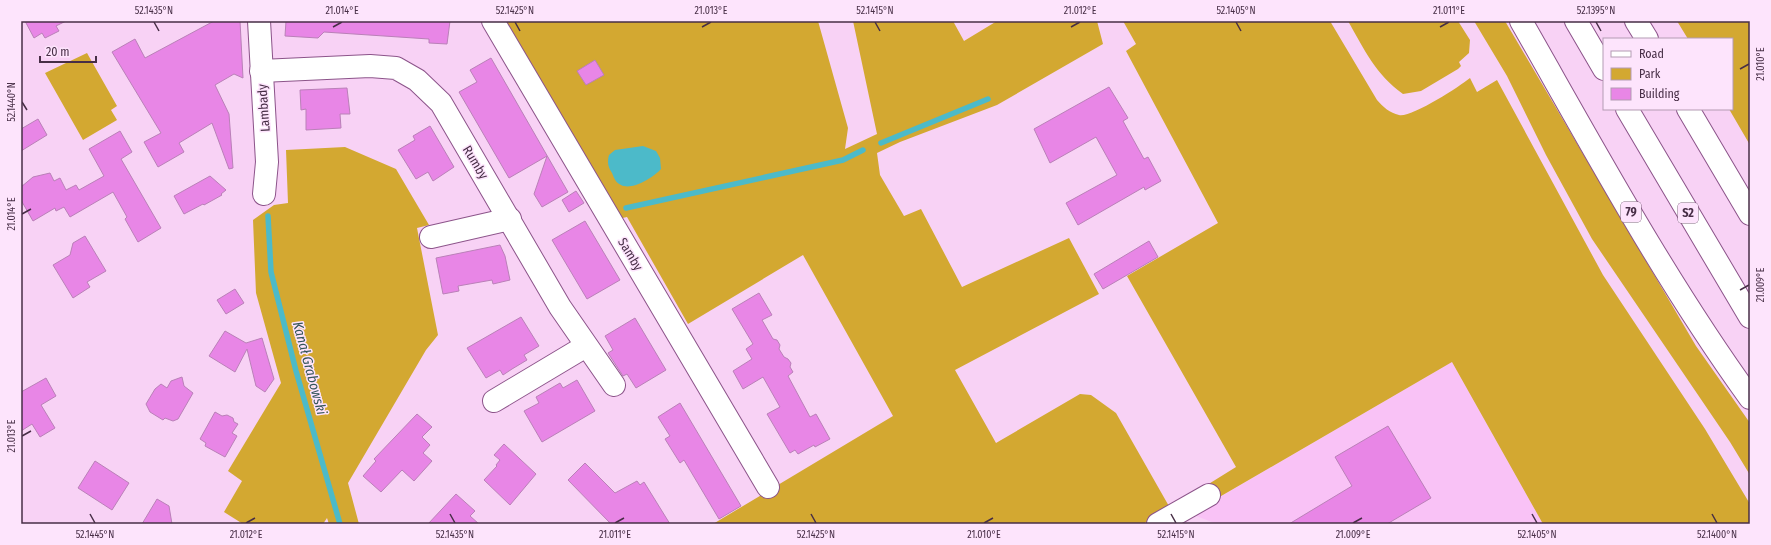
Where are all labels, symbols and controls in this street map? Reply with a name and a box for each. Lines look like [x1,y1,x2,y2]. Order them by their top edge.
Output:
text: 52.1435°N [135,5,173,17]
text: 21.014°E [325,5,359,17]
text: 52.1425°N [496,5,534,17]
text: 21.013°E [695,5,728,17]
text: 52.1415°N [856,5,894,17]
text: 21.012°E [1064,5,1097,17]
text: 52.1405°N [1216,5,1256,17]
text: 21.011°E [1433,5,1465,17]
text: 52.1395°N [1577,5,1615,17]
scale bar [40,38,96,64]
legend [1603,38,1733,110]
text: 20 m [46,45,70,59]
text: Road [1639,47,1664,61]
text: 21.010°E [1755,47,1767,81]
text: Park [1639,67,1661,81]
text: 52.1440°N [6,82,18,122]
street label: Lambady [254,83,273,132]
text: Building [1639,87,1680,101]
street label: Rumby [460,143,492,182]
text: 21.014°E [6,197,18,231]
road number: 79 [1621,202,1641,222]
road number: S2 [1678,203,1698,223]
street label: Samby [615,235,646,273]
text: 21.009°E [1755,267,1767,302]
water label: Kanał Grabowski [289,320,330,417]
text: 21.013°E [6,419,18,452]
text: 52.1445°N [76,529,114,541]
text: 21.012°E [230,529,263,541]
text: 52.1435°N [436,529,474,541]
text: 21.011°E [599,529,631,541]
text: 52.1425°N [797,529,835,541]
text: 21.010°E [967,529,1001,541]
text: 52.1415°N [1157,529,1195,541]
text: 21.009°E [1336,529,1371,541]
text: 52.1405°N [1517,529,1557,541]
text: 52.1400°N [1697,529,1737,541]

